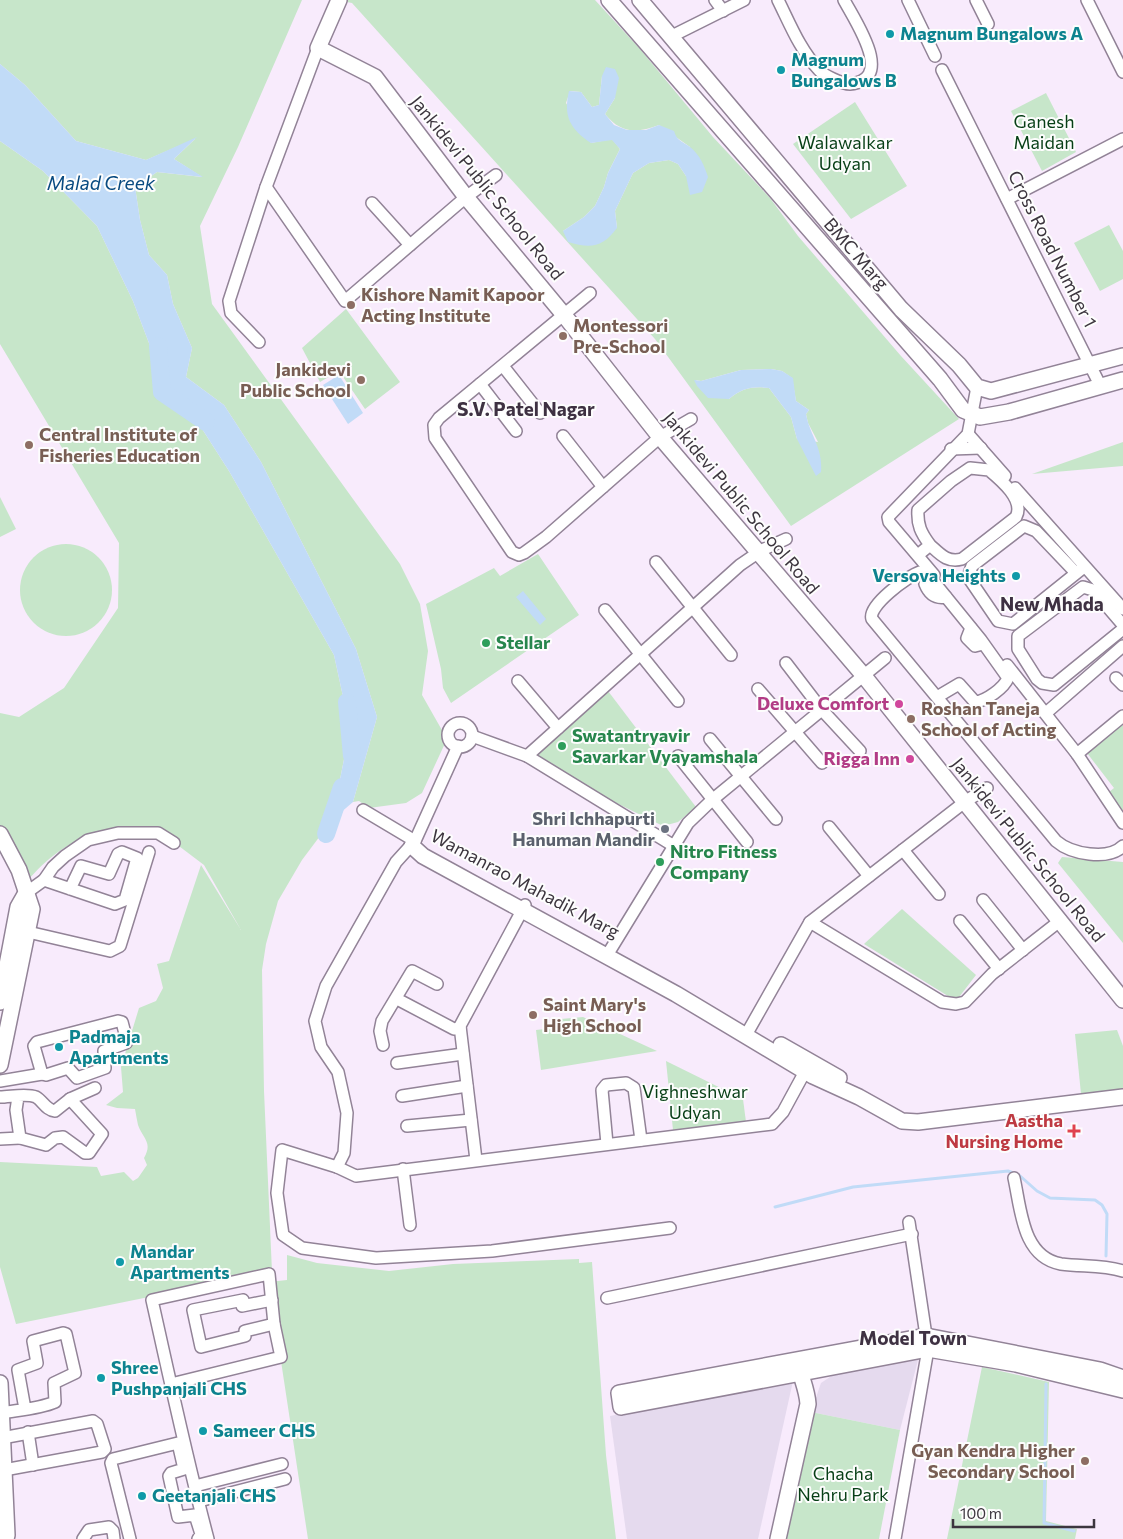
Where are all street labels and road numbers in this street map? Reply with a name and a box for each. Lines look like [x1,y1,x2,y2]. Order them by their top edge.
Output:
street label: Jankidevi Public School Road [406,91,569,284]
street label: Cross Road Number 1 [1004,167,1102,331]
street label: BMC Marg [820,213,894,294]
street label: Jankidevi Public School Road [659,407,824,598]
street label: Jankidevi Public School Road [947,753,1110,946]
street label: Wamanrao Mahadik Marg [427,824,624,942]

